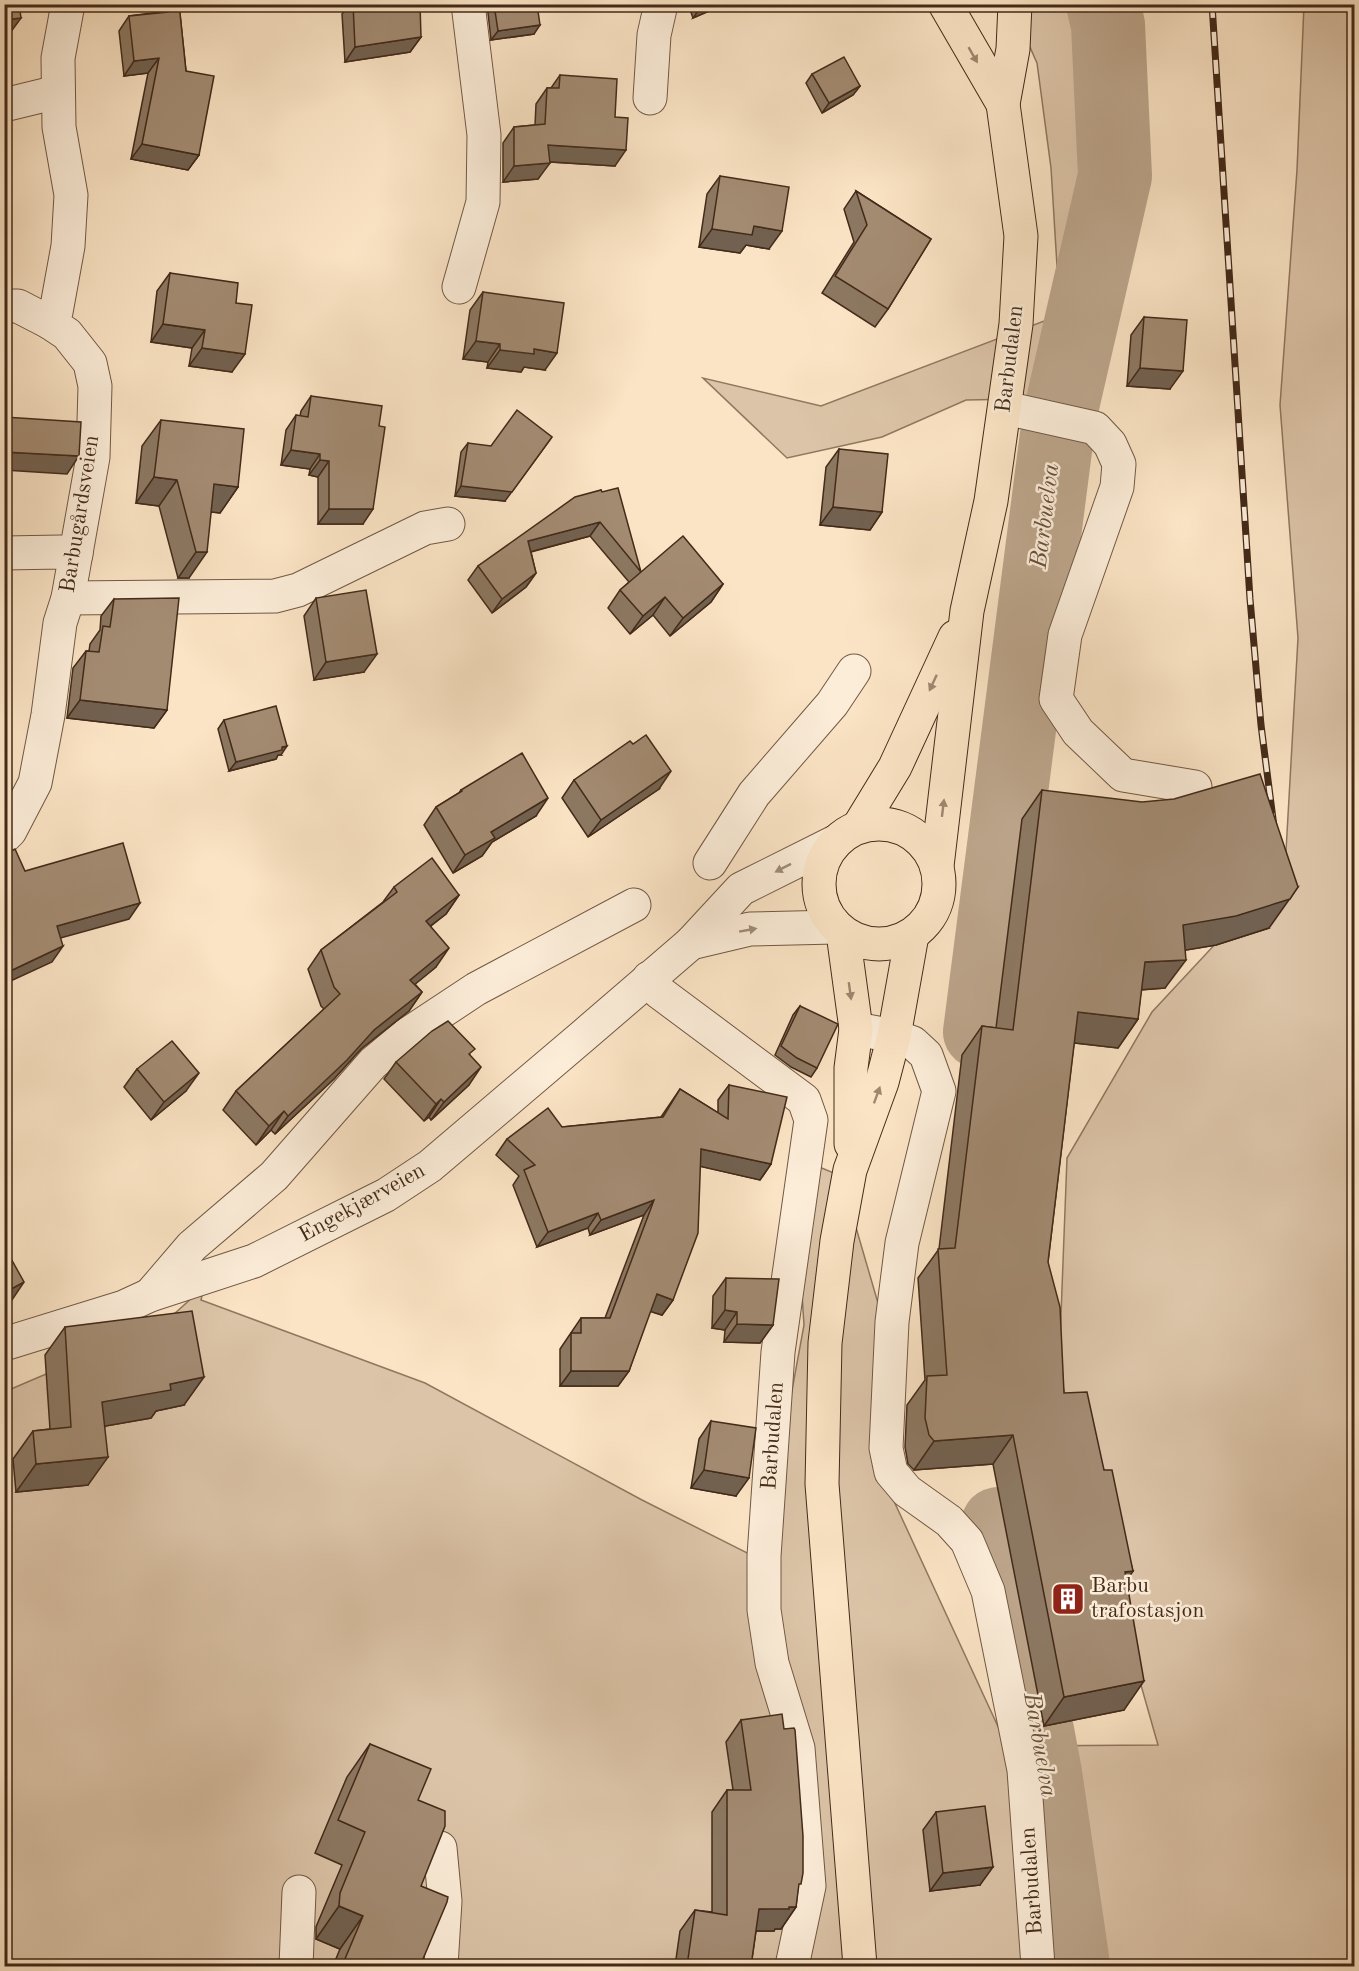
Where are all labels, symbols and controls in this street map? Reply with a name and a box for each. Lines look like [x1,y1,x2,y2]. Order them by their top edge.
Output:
one-way arrow [968,47,979,63]
street label: Barbudalen [992,304,1028,414]
street label: Barbugårdsveien [57,433,103,595]
water label: Barbuelva [1028,462,1064,571]
one-way arrow [929,674,938,691]
one-way arrow [938,798,948,817]
one-way arrow [774,863,791,873]
one-way arrow [739,925,758,934]
one-way arrow [846,982,855,1001]
one-way arrow [873,1086,882,1104]
street label: Engekjærveien [295,1159,429,1247]
street label: Barbudalen [758,1381,788,1491]
place label: Barbu trafostasjon [1091,1575,1204,1622]
building icon: Barbu trafostasjon [1050,1581,1086,1617]
water label: Barbuelva [1018,1690,1060,1799]
street label: Barbudalen [1017,1826,1047,1936]

